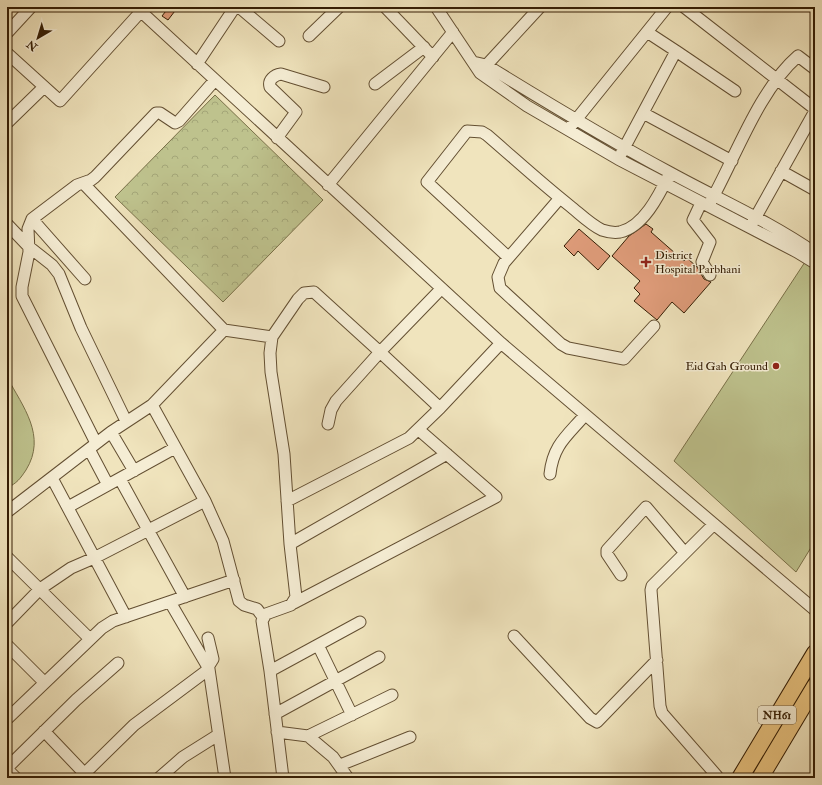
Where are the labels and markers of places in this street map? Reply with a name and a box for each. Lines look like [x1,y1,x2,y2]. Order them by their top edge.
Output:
place label: District Hospital Parbhani [655,248,741,277]
marker: District Hospital Parbhani [640,256,652,268]
place label: Eid Gah Ground [685,359,768,374]
marker: Eid Gah Ground [771,361,781,371]

